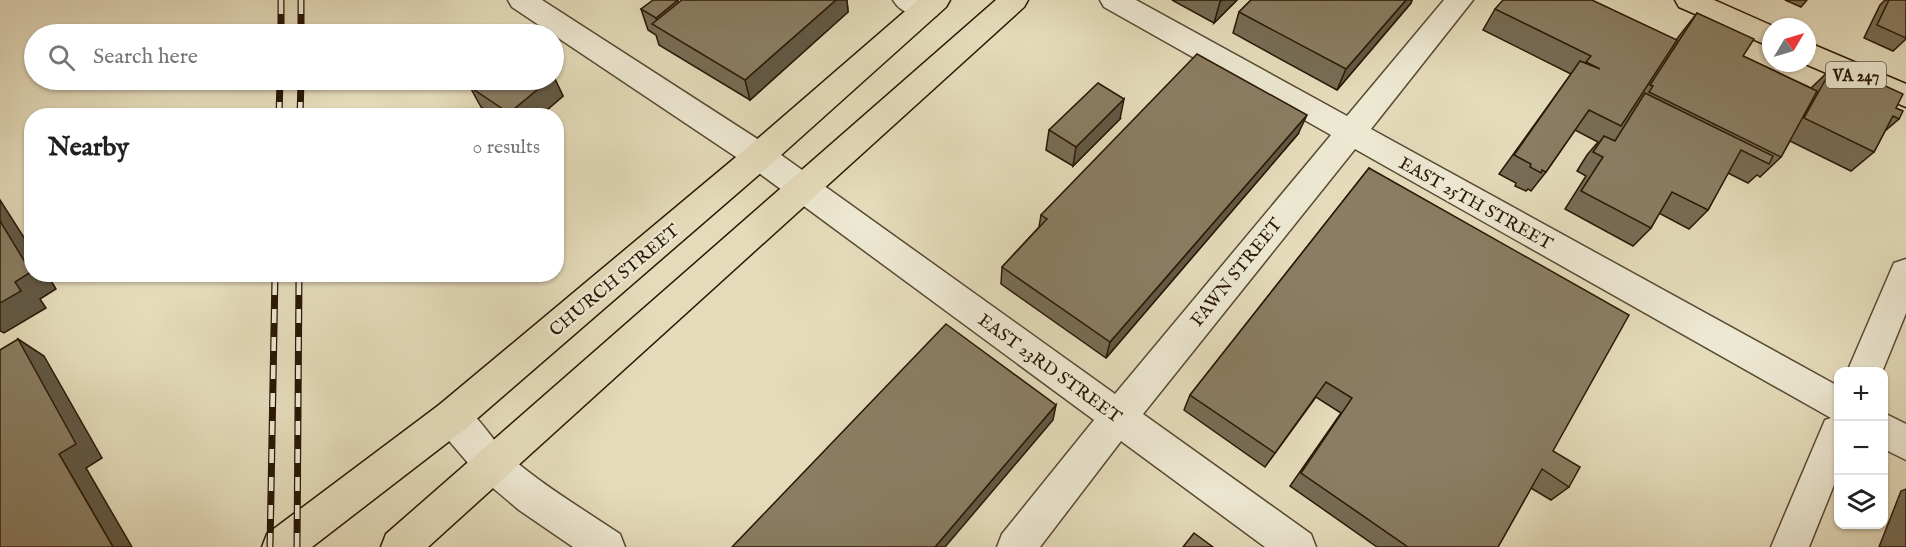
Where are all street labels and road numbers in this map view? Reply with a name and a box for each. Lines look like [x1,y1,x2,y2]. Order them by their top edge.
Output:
road number: VA 247 [1826,62,1886,88]
street label: EAST 25TH STREET [1394,152,1556,256]
street label: FAWN STREET [1186,214,1288,332]
street label: CHURCH STREET [545,220,685,342]
street label: EAST 23RD STREET [973,309,1125,429]

